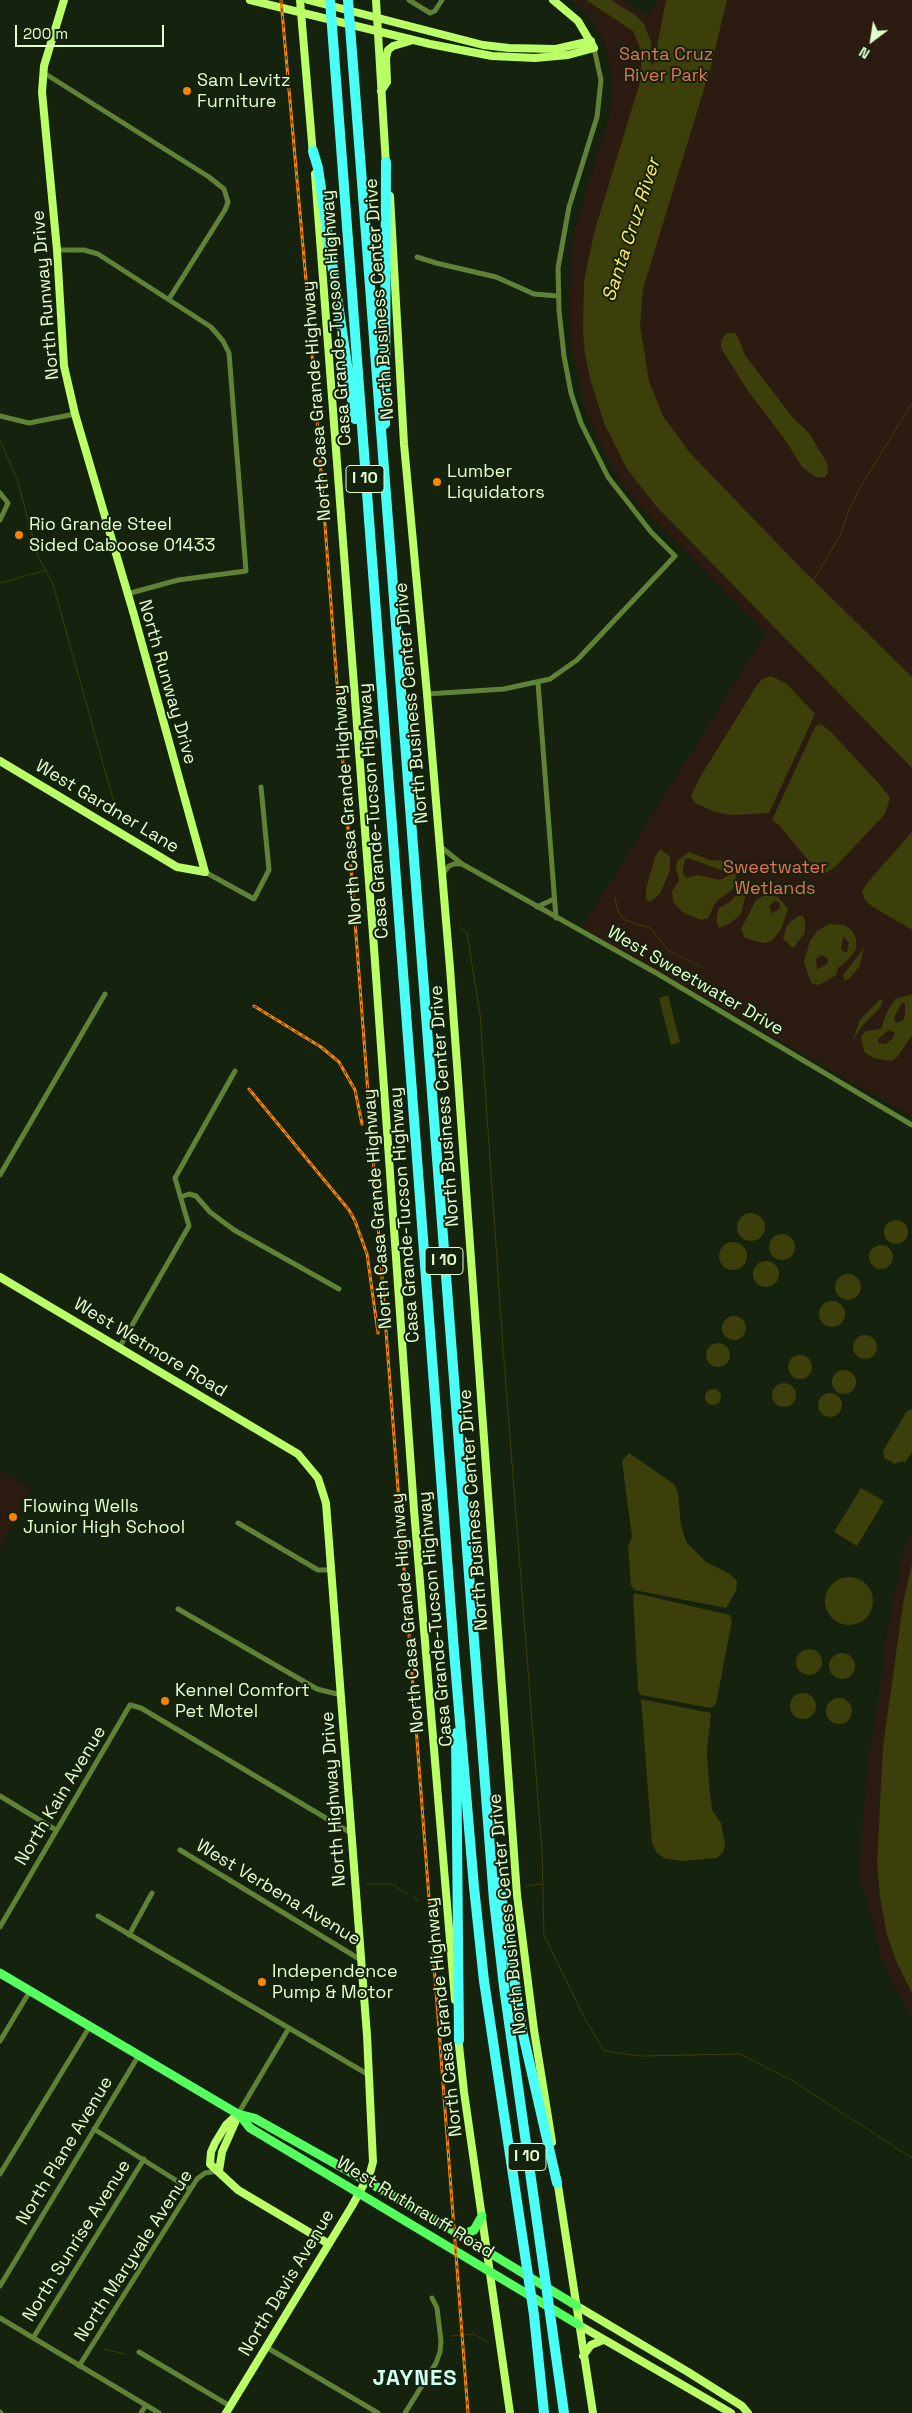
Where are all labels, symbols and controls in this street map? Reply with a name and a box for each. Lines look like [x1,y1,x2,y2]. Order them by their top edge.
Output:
scale bar [18,15,166,47]
north arrow [847,15,897,65]
text: 200 m [23,24,68,43]
text: N [856,43,873,63]
park label: Santa Cruz River Park [619,44,713,86]
place label: Sam Levitz Furniture [197,70,290,112]
marker: Sam Levitz Furniture [181,85,193,97]
water label: Santa Cruz River [598,156,666,304]
street label: North Business Center Drive [361,178,399,420]
street label: Casa Grande-Tucson Highway [317,189,357,447]
street label: North Runway Drive [28,209,64,381]
street label: North Casa Grande Highway [298,280,336,522]
place label: Lumber Liquidators [447,461,545,504]
road number: I 10 [346,466,384,492]
marker: Lumber Liquidators [431,476,443,488]
place label: Rio Grande Steel Sided Caboose 01433 [29,514,215,556]
marker: Rio Grande Steel Sided Caboose 01433 [13,529,25,541]
street label: North Business Center Drive [391,581,433,825]
street label: North Runway Drive [133,597,201,767]
street label: Casa Grande-Tucson Highway [354,682,394,940]
street label: North Casa Grande Highway [329,684,367,926]
street label: West Gardner Lane [31,756,183,858]
park label: Sweetwater Wetlands [723,857,827,900]
street label: West Sweetwater Drive [603,922,787,1040]
street label: North Business Center Drive [426,985,464,1227]
street label: Casa Grande-Tucson Highway [385,1086,425,1344]
street label: North Casa Grande Highway [359,1088,397,1330]
road number: I 10 [425,1248,463,1274]
street label: West Wetmore Road [69,1294,231,1402]
street label: North Business Center Drive [455,1389,493,1631]
street label: Casa Grande-Tucson Highway [414,1490,458,1748]
street label: North Casa Grande Highway [387,1492,429,1734]
place label: Flowing Wells Junior High School [23,1496,185,1538]
marker: Flowing Wells Junior High School [7,1511,19,1523]
place label: Kennel Comfort Pet Motel [175,1680,310,1722]
marker: Kennel Comfort Pet Motel [159,1695,171,1707]
street label: North Highway Drive [317,1711,351,1887]
street label: North Kain Avenue [11,1722,111,1870]
street label: North Business Center Drive [485,1793,531,2035]
street label: West Verbena Avenue [192,1835,364,1951]
street label: North Casa Grande Highway [421,1896,467,2138]
place label: Independence Pump & Motor [272,1961,398,2004]
marker: Independence Pump & Motor [256,1976,268,1988]
street label: North Plane Avenue [12,2073,118,2229]
road number: I 10 [508,2144,546,2170]
street label: West Ruthrauff Road [332,2152,498,2264]
street label: North Sunrise Avenue [18,2156,136,2326]
street label: North Maryvale Avenue [70,2166,198,2346]
street label: North Davis Avenue [235,2206,339,2360]
district label: JAYNES [372,2366,458,2392]

